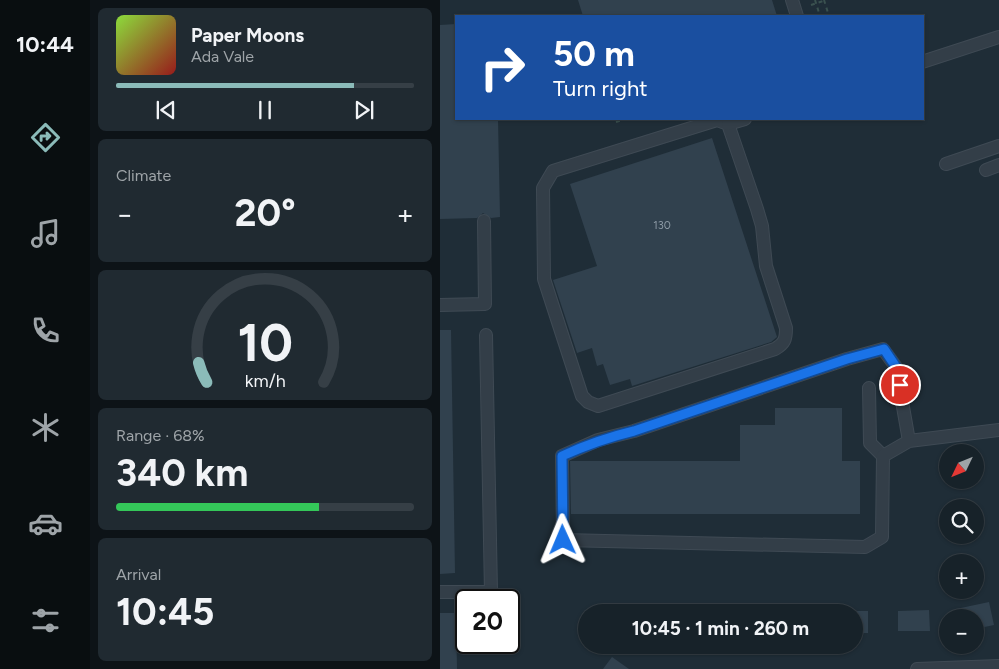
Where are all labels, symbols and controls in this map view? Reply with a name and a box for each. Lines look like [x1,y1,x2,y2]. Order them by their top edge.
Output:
text: Paper Moons [191,24,304,47]
text: 10:44 [16,31,74,58]
text: 50 m [553,33,635,75]
icon: right [470,35,535,100]
text: Ada Vale [191,47,254,66]
text: Turn right [553,75,648,102]
icon: previous [152,96,180,124]
icon: pause [251,96,279,124]
icon: next [350,96,378,124]
icon: directions [28,120,63,155]
text: Climate [116,166,171,185]
text: 20° [235,190,296,236]
text: − [116,197,133,231]
text: + [397,197,414,231]
icon: music [28,216,63,251]
house number: 130 [653,219,671,232]
text: 10 [237,312,293,374]
icon: phone [28,313,63,348]
pin [879,364,921,406]
text: km/h [245,370,285,391]
icon: arrive [886,371,914,399]
icon: climate [28,410,63,445]
text: Range · 68% [116,426,205,445]
north arrow [939,444,984,489]
map controls [939,444,984,654]
text: 340 km [116,450,248,496]
button: search [939,499,984,544]
icon: car [28,506,63,541]
position arrow [536,513,588,565]
button: + [939,554,984,599]
text: Arrival [116,565,161,584]
text: 10:45 [116,589,214,635]
speed limit sign: 20 [455,589,520,654]
icon: filters [28,603,63,638]
button: − [939,609,984,654]
text: 10:45 · 1 min · 260 m [632,617,809,640]

